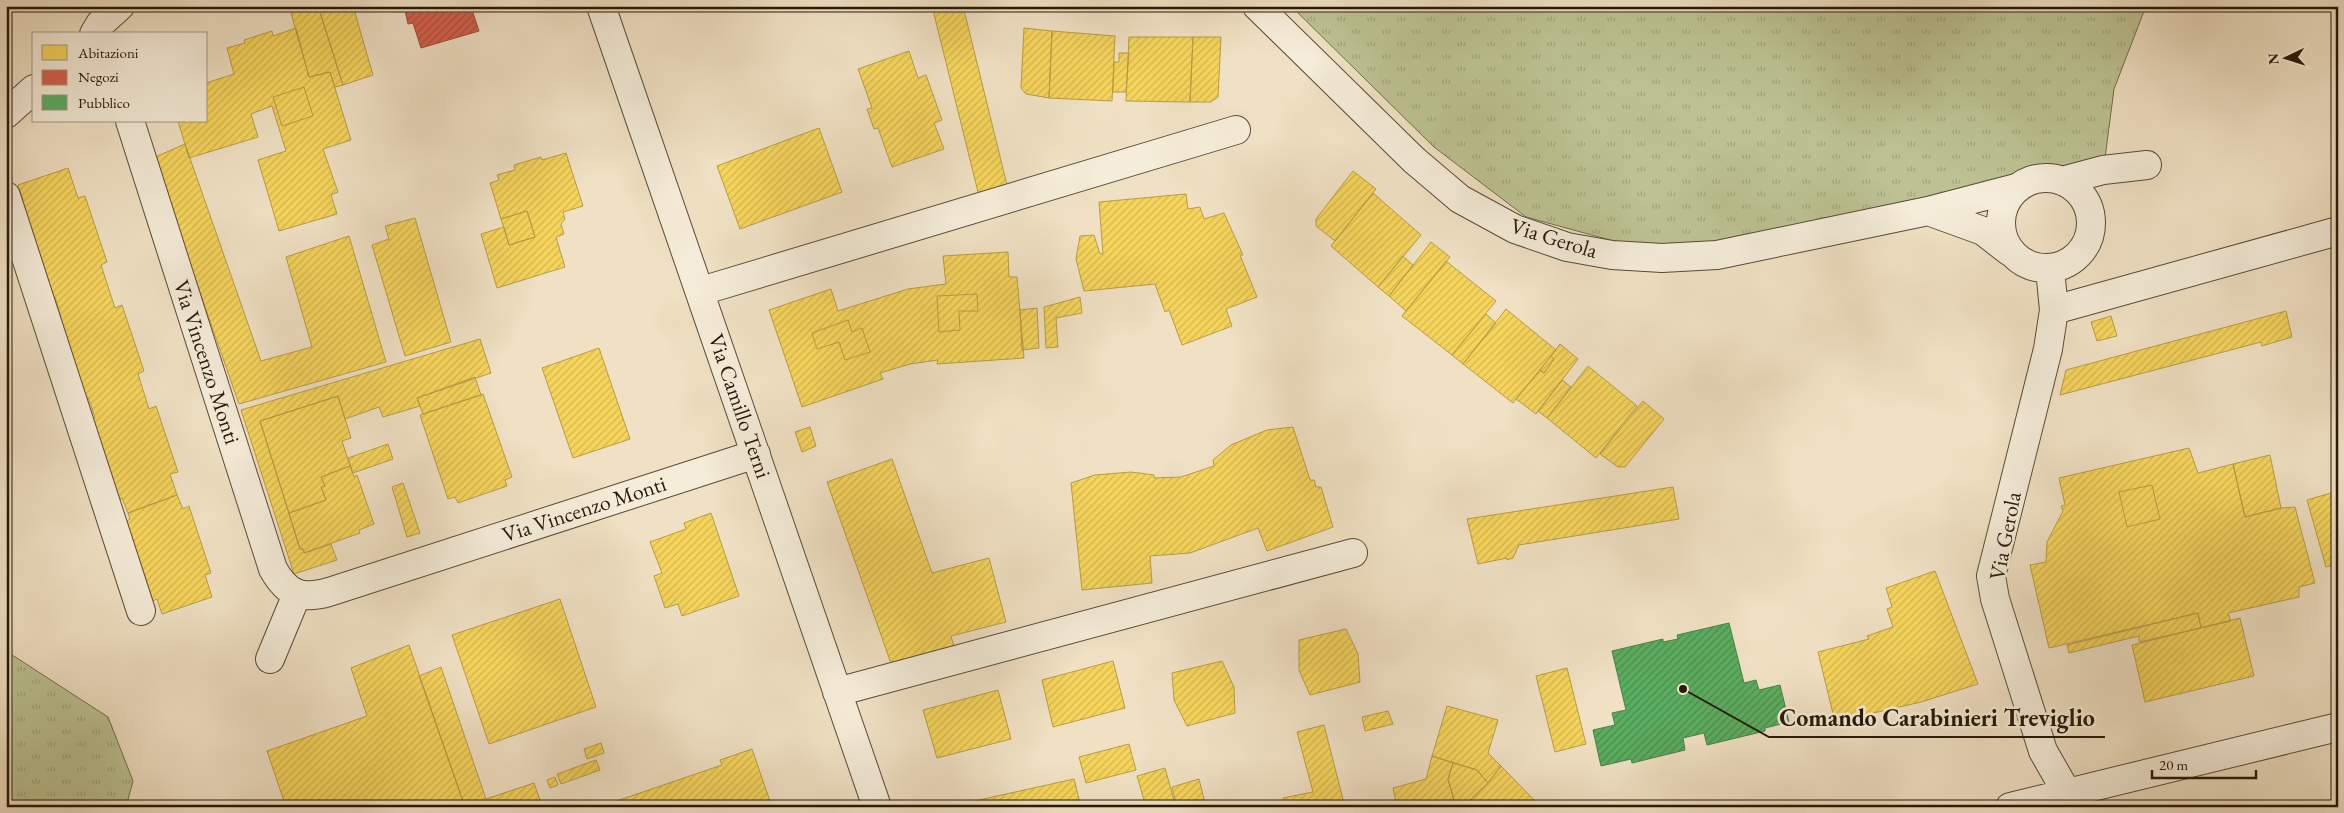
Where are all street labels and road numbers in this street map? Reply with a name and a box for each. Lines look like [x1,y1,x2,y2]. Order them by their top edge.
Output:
street label: Via Gerola [1507,211,1601,265]
street label: Via Vincenzo Monti [167,276,247,448]
street label: Via Camillo Terni [702,330,778,482]
street label: Via Vincenzo Monti [498,469,670,549]
street label: Via Gerola [1982,489,2028,583]

